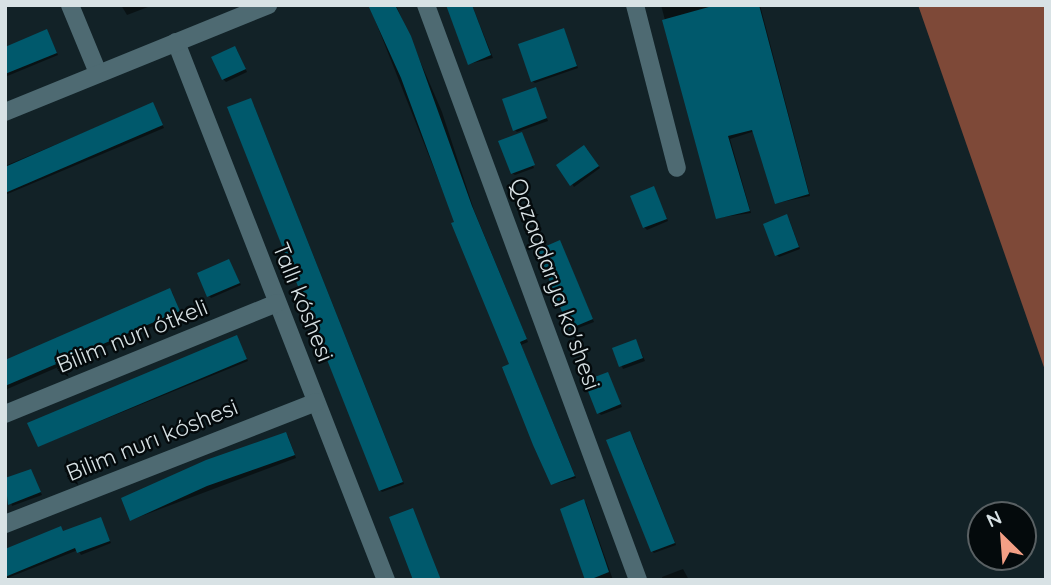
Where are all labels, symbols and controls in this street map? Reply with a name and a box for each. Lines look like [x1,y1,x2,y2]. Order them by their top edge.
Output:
street label: Qazaqdarya ko'shesi [504,174,606,394]
street label: Tallı kóshesi [267,238,339,366]
street label: Bilim nurı ótkeli [52,293,212,379]
street label: Bilim nurı kóshesi [62,393,242,487]
north arrow [967,501,1037,571]
text: N [983,505,1005,533]

